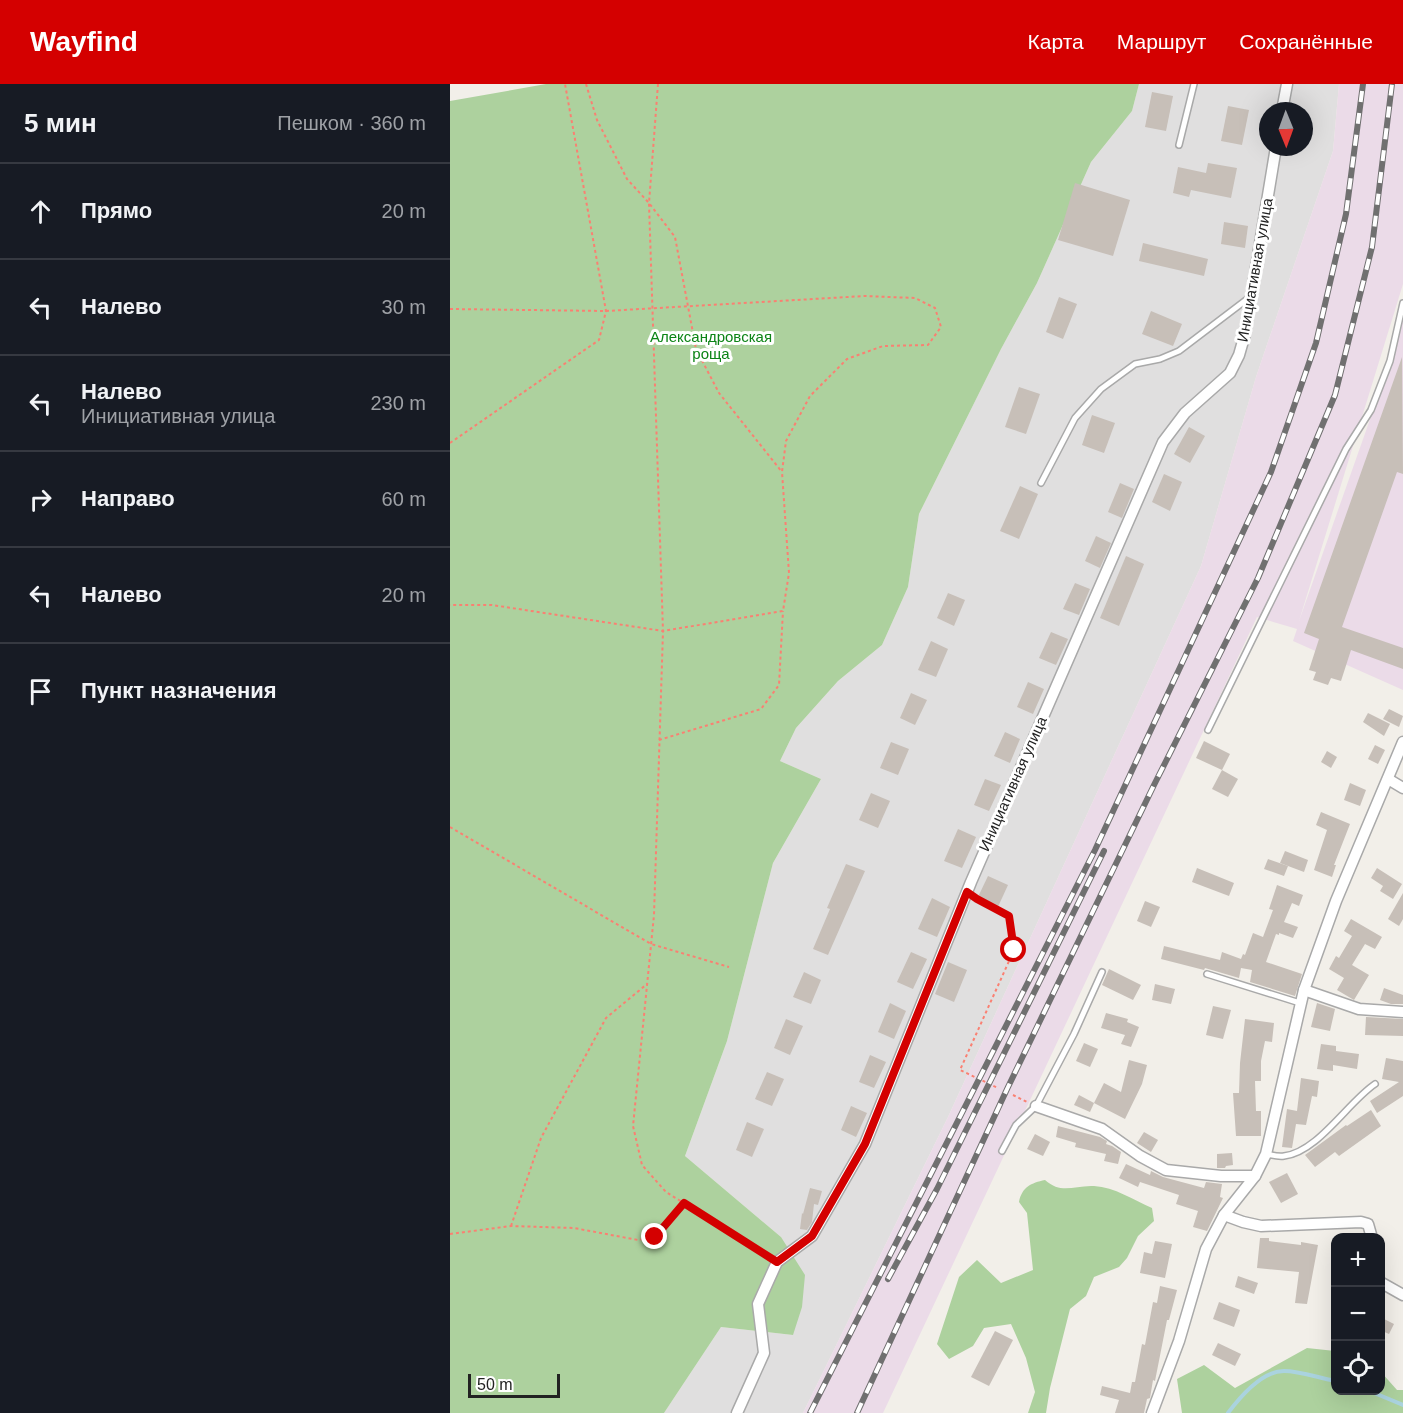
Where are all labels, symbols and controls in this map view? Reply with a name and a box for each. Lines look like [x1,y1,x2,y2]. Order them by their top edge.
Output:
text: Wayfind [30,26,138,57]
text: Карта [1028,30,1084,53]
text: Маршрут [1117,30,1206,53]
text: Сохранённые [1239,30,1373,53]
north arrow [1259,102,1313,156]
text: 5 мин [24,108,97,138]
text: Пешком · 360 m [277,112,426,134]
icon: ahead [24,195,57,228]
street label: Инициативная улица [1233,196,1276,343]
text: Прямо [81,198,152,223]
text: 20 m [382,200,426,222]
icon: left [24,291,57,324]
text: Налево [81,294,162,319]
text: 30 m [382,296,426,318]
park label: Александровская роща [650,328,772,362]
text: Налево [81,379,162,404]
icon: left [24,387,57,420]
text: 230 m [370,392,426,414]
text: Инициативная улица [81,405,275,427]
icon: right [24,483,57,516]
text: Направо [81,486,175,511]
text: 60 m [382,488,426,510]
icon: left [24,579,57,612]
text: Налево [81,582,162,607]
text: 20 m [382,584,426,606]
icon: arrive [24,675,57,708]
text: Пункт назначения [81,678,277,703]
street label: Инициативная улица [975,713,1050,854]
route start [1000,936,1026,962]
route end [641,1223,667,1249]
map controls [1331,1233,1385,1395]
button: + [1331,1233,1385,1287]
button: − [1331,1287,1385,1341]
button: locate [1331,1341,1385,1395]
scale bar [468,1371,560,1398]
text: 50 m [477,1376,513,1393]

